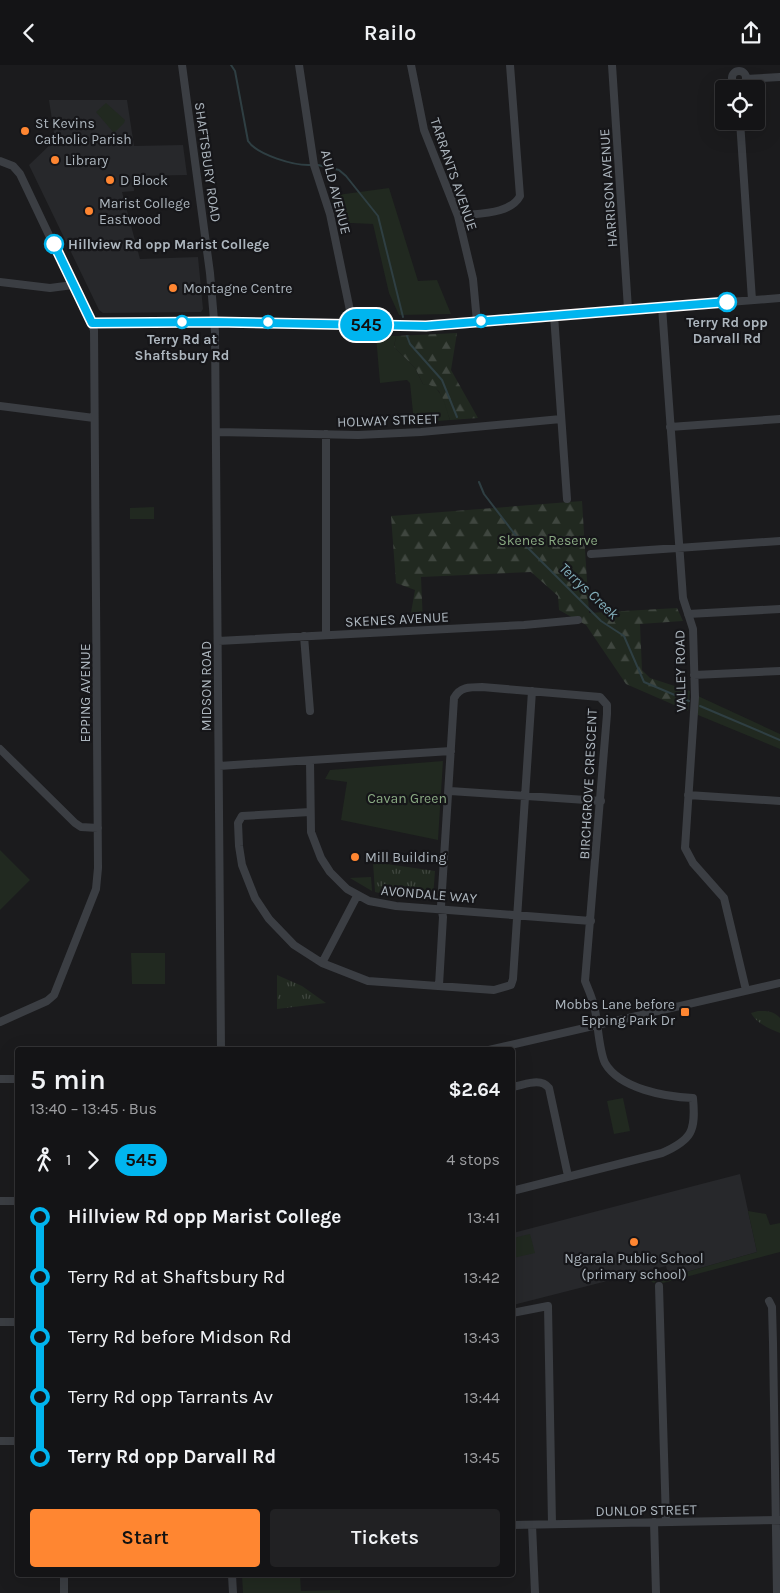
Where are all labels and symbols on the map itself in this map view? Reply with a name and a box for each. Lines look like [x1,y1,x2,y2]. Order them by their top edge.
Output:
street label: SHAFTSBURY ROAD [191,101,224,223]
place label: St Kevins Catholic Parish [35,115,132,148]
street label: TARRANTS AVENUE [426,116,481,233]
marker: St Kevins Catholic Parish [19,125,31,137]
street label: HARRISON AVENUE [596,128,621,248]
street label: AULD AVENUE [317,148,354,236]
place label: Library [65,152,109,169]
marker: Library [49,154,61,166]
place label: D Block [120,172,168,189]
marker: D Block [104,174,116,186]
place label: Marist College Eastwood [99,195,190,228]
marker: Marist College Eastwood [83,205,95,217]
marker: Hillview Rd opp Marist College [44,234,64,254]
place label: Hillview Rd opp Marist College [68,236,269,253]
place label: Montagne Centre [183,280,293,297]
marker: Montagne Centre [167,282,179,294]
marker: Terry Rd opp Darvall Rd [717,292,737,312]
line badge: 545 [337,309,395,341]
unlabelled marker [474,314,488,328]
place label: Terry Rd opp Darvall Rd [686,314,768,347]
marker: Terry Rd at Shaftsbury Rd [175,315,189,329]
unlabelled marker [261,315,275,329]
place label: Terry Rd at Shaftsbury Rd [135,331,229,364]
street label: HOLWAY STREET [337,410,439,431]
park label: Skenes Reserve [498,532,598,549]
water label: Terrys Creek [556,559,623,623]
street label: SKENES AVENUE [345,608,449,631]
street label: VALLEY ROAD [671,630,690,712]
street label: MIDSON ROAD [198,641,215,731]
street label: EPPING AVENUE [77,643,94,743]
street label: BIRCHGROVE CRESCENT [576,708,601,860]
park label: Cavan Green [367,790,447,807]
place label: Mill Building [365,849,446,866]
marker: Mill Building [349,851,361,863]
street label: AVONDALE WAY [380,882,478,907]
place label: Mobbs Lane before Epping Park Dr [555,996,676,1029]
marker: Mobbs Lane before Epping Park Dr [679,1006,691,1018]
marker: Ngarala Public School (primary school) [628,1236,640,1248]
place label: Ngarala Public School (primary school) [564,1250,704,1283]
street label: DUNLOP STREET [595,1501,697,1520]

